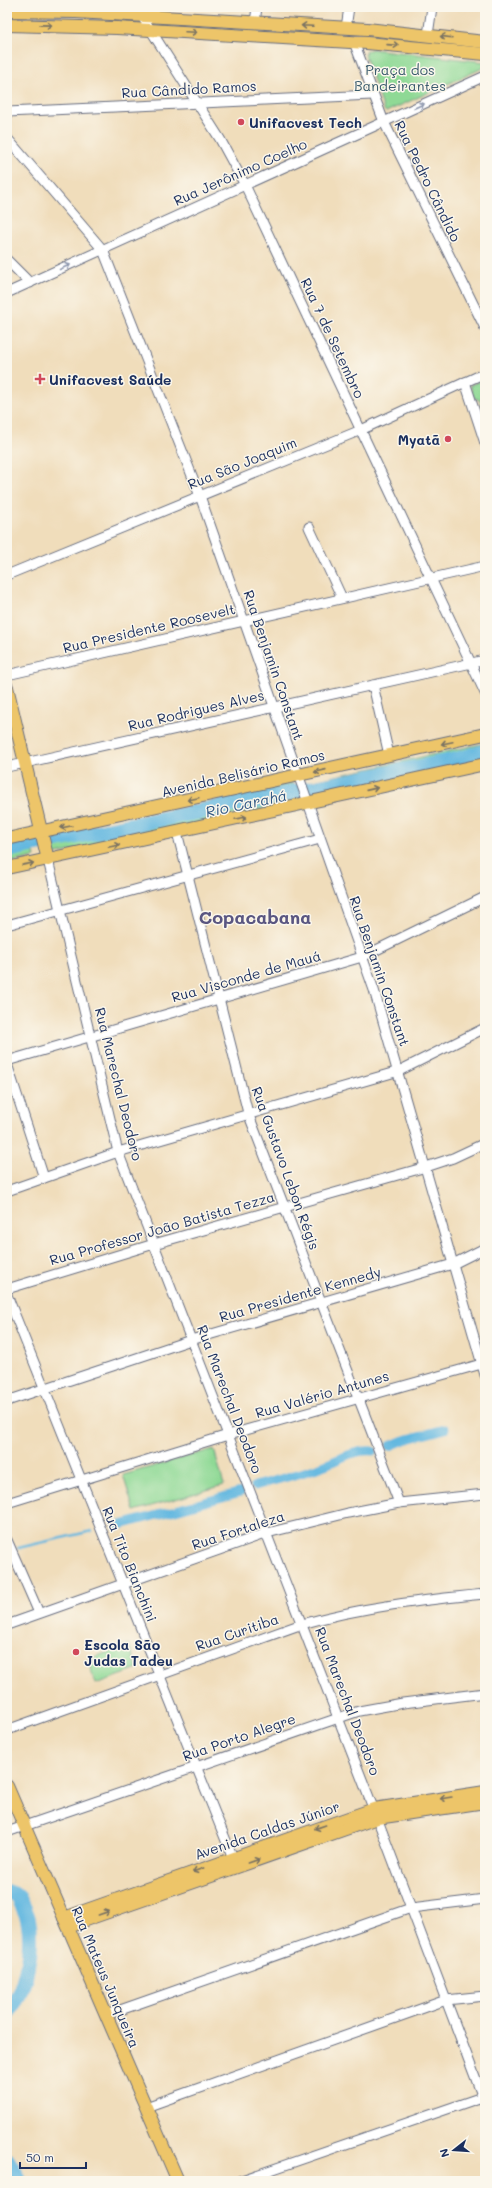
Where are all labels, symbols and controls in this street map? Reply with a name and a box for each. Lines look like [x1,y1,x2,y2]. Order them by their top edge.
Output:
one-way arrow [39,21,52,29]
one-way arrow [301,22,314,29]
one-way arrow [184,29,197,36]
one-way arrow [440,33,453,41]
one-way arrow [386,41,399,48]
park label: Praça dos Bandeirantes [354,60,446,95]
street label: Rua Cândido Ramos [121,76,257,102]
one-way arrow [413,102,425,109]
place label: Unifacvest Tech [249,113,362,132]
marker: Unifacvest Tech [236,117,246,127]
street label: Rua Pedro Cândido [390,117,466,245]
street label: Rua Jerônimo Coelho [170,134,310,210]
one-way arrow [59,263,71,270]
street label: Rua 7 de Setembro [297,275,369,401]
place label: Unifacvest Saúde [49,370,171,389]
marker: Unifacvest Saúde [34,373,46,385]
place label: Myatã [398,430,440,449]
street label: Rua São Joaquim [185,432,299,494]
marker: Myatã [443,434,453,444]
street label: Rua Benjamin Constant [239,587,309,743]
street label: Rua Presidente Roosevelt [61,599,237,657]
street label: Rua Rodrigues Alves [126,685,266,735]
one-way arrow [441,739,454,747]
street label: Avenida Belisário Ramos [159,745,327,801]
one-way arrow [314,768,327,775]
one-way arrow [366,784,379,792]
water label: Rio Carahá [204,785,288,821]
one-way arrow [187,796,200,804]
one-way arrow [234,813,247,821]
one-way arrow [60,824,73,832]
one-way arrow [107,841,120,849]
one-way arrow [21,860,34,868]
street label: Rua Benjamin Constant [345,893,415,1049]
district label: Copacabana [199,905,311,929]
street label: Rua Visconde de Mauá [169,946,323,1006]
street label: Rua Marechal Deodoro [91,1005,147,1163]
street label: Rua Gustavo Lebon Régis [248,1084,324,1252]
street label: Rua Professor João Batista Tezza [47,1187,277,1269]
street label: Rua Presidente Kennedy [217,1262,383,1326]
street label: Rua Marechal Deodoro [193,1322,267,1476]
street label: Rua Valério Antunes [253,1366,391,1422]
street label: Rua Tito Bianchini [98,1504,162,1624]
street label: Rua Fortaleza [189,1506,287,1554]
street label: Rua Curitiba [193,1609,281,1655]
street label: Rua Marechal Deodoro [311,1624,385,1778]
place label: Escola São Judas Tadeu [84,1635,173,1670]
marker: Escola São Judas Tadeu [71,1647,81,1657]
street label: Rua Porto Alegre [180,1709,298,1765]
one-way arrow [440,1794,453,1802]
street label: Avenida Caldas Júnior [192,1796,342,1864]
one-way arrow [315,1824,327,1832]
one-way arrow [247,1856,259,1864]
one-way arrow [191,1867,204,1874]
street label: Rua Mateus Junqueira [68,1903,144,2051]
one-way arrow [98,1909,111,1916]
north arrow [434,2130,474,2170]
scale bar [20,2144,86,2170]
text: N [436,2147,452,2159]
text: 50 m [26,2149,54,2165]

